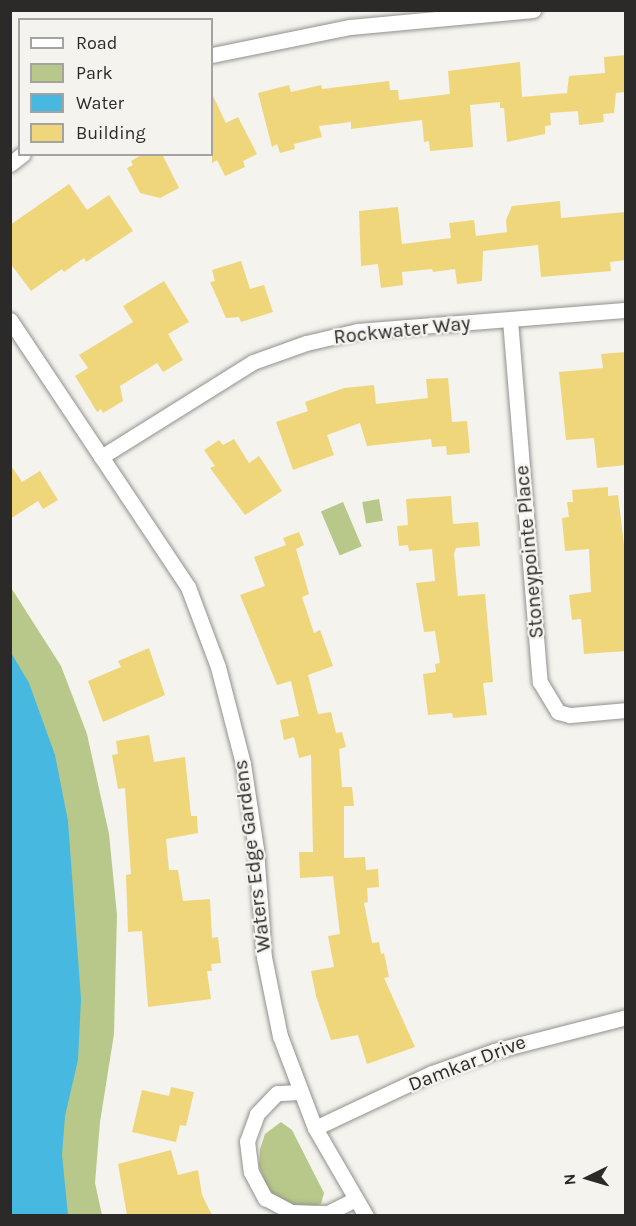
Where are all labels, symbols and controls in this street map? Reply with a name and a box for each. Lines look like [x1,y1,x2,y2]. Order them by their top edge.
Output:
legend [18,18,213,156]
text: Road [76,32,117,54]
text: Park [76,62,113,84]
text: Water [76,92,124,114]
text: Building [76,122,146,144]
street label: Rockwater Way [332,311,472,349]
street label: Stoneypointe Place [509,464,549,640]
street label: Waters Edge Gardens [228,758,276,954]
street label: Damkar Drive [405,1030,529,1096]
north arrow [558,1148,618,1208]
text: N [560,1173,580,1186]

